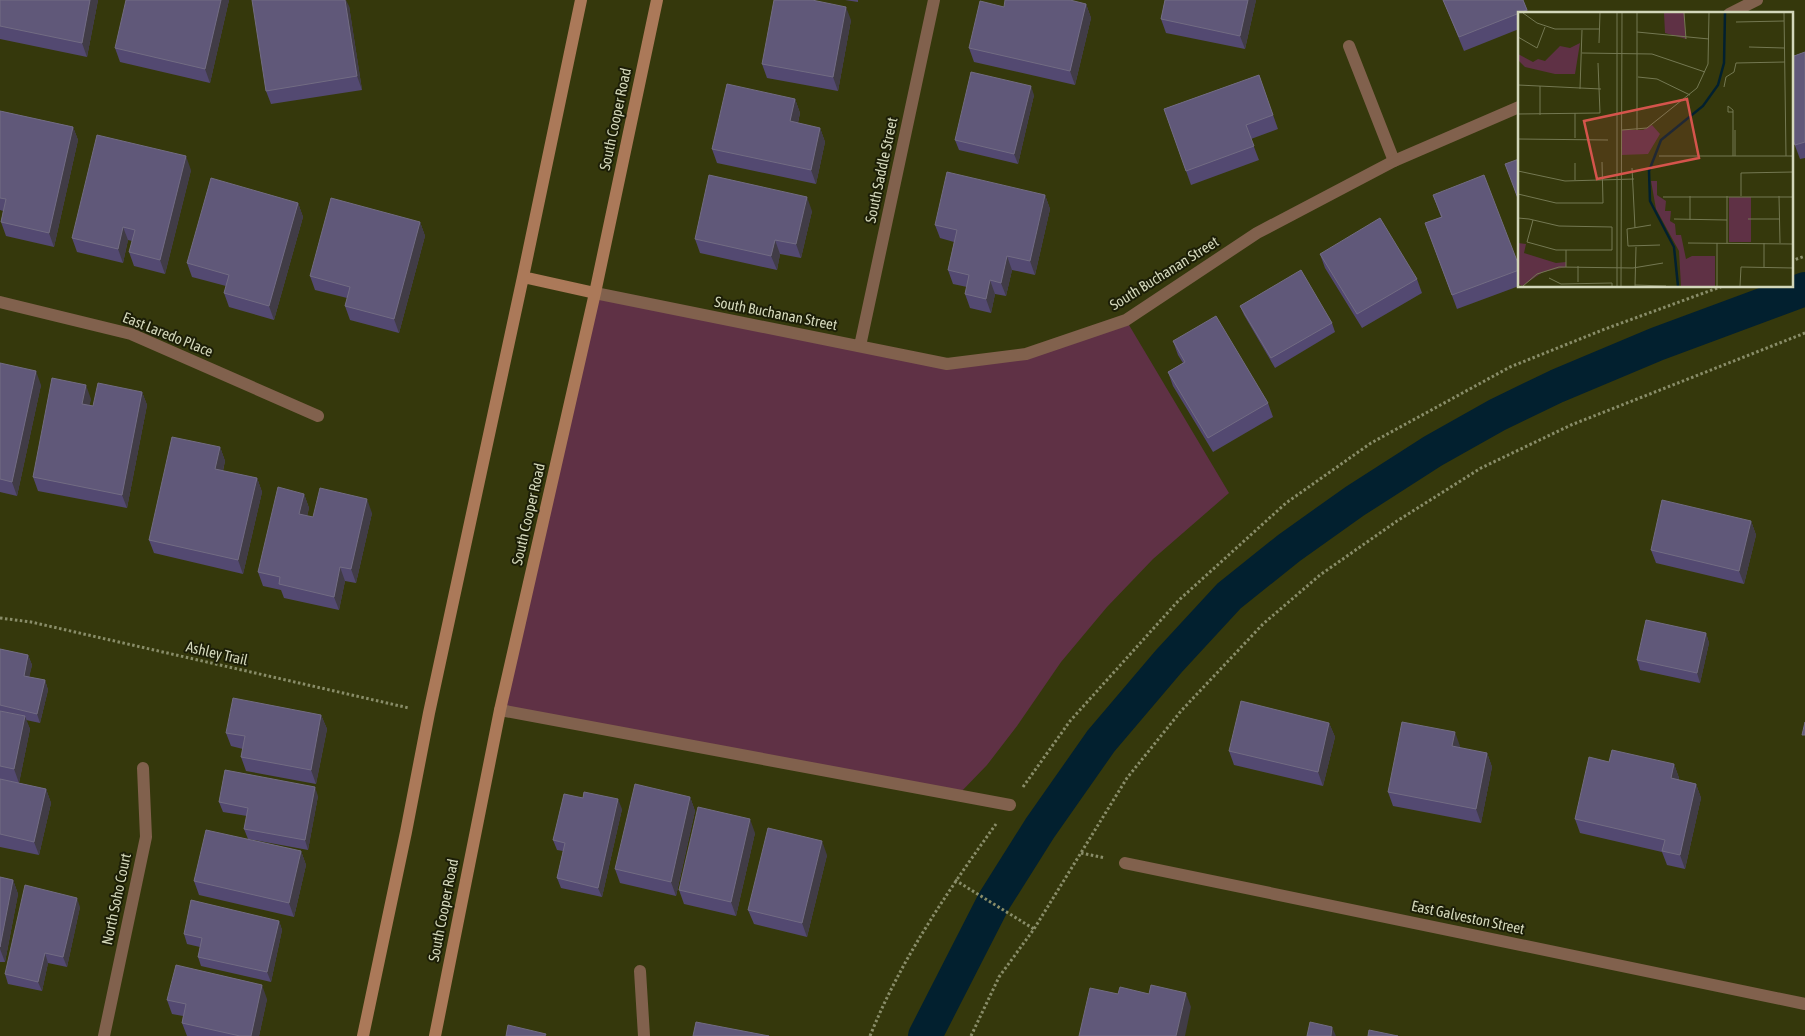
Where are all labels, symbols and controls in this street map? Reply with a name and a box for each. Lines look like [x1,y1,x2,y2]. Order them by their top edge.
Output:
inset map [1518,12,1792,288]
street label: South Cooper Road [596,66,634,172]
street label: South Saddle Street [862,116,900,224]
street label: South Buchanan Street [1107,233,1221,313]
street label: South Buchanan Street [713,293,839,333]
street label: East Laredo Place [120,308,216,360]
street label: South Cooper Road [508,461,548,567]
street label: Ashley Trail [184,638,250,668]
street label: North Soho Court [98,852,134,946]
street label: South Cooper Road [425,857,461,963]
street label: East Galveston Street [1410,897,1526,937]

